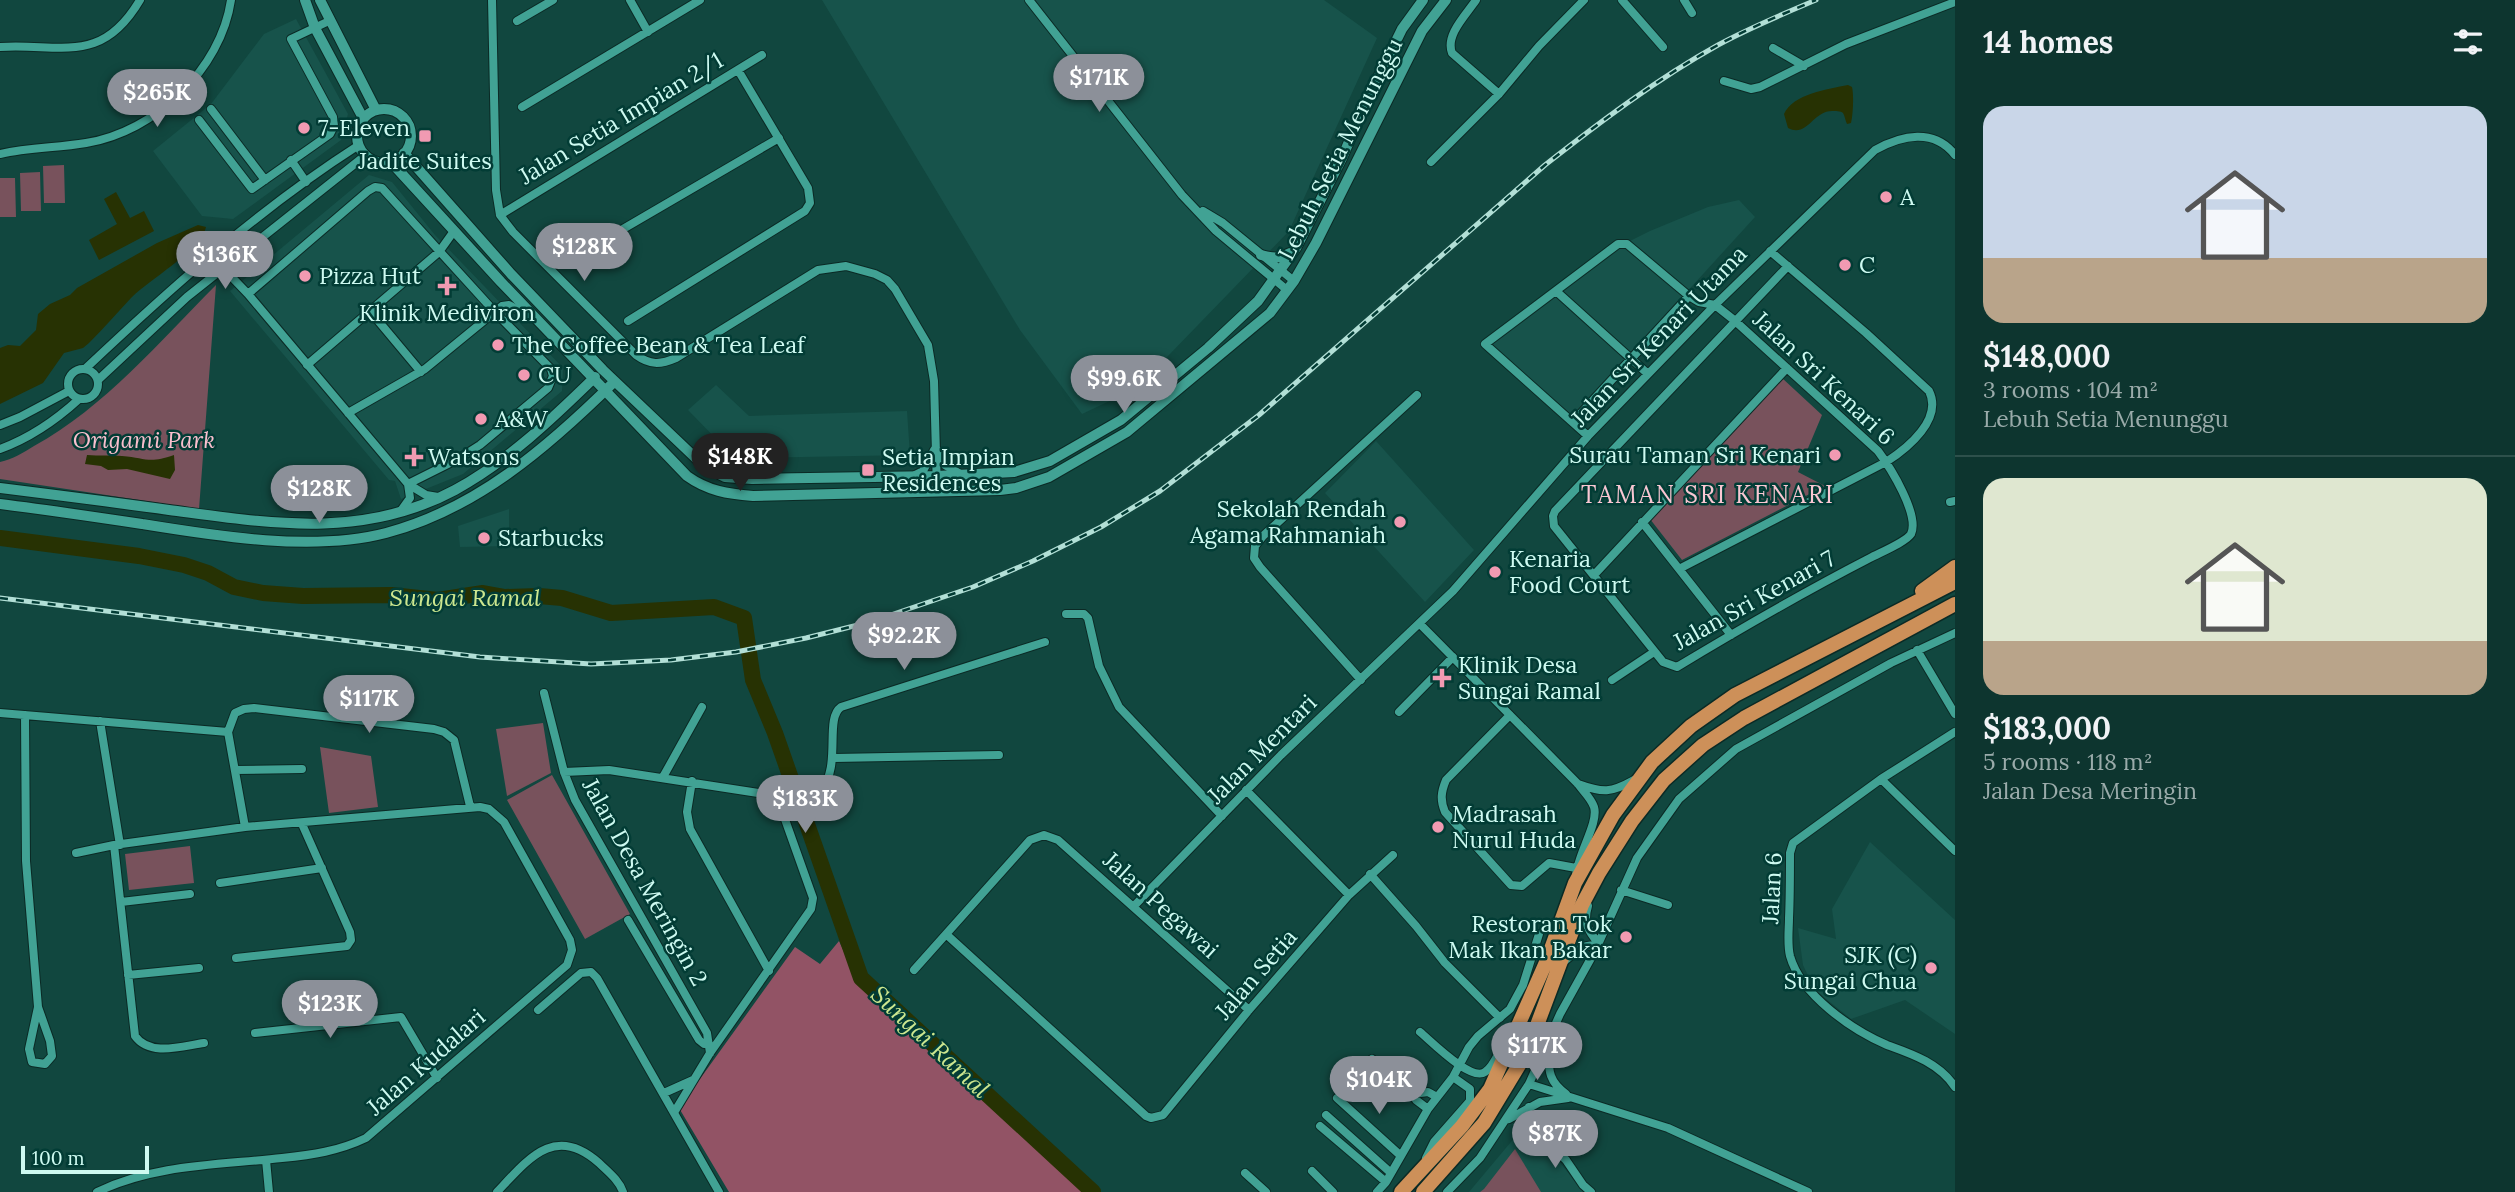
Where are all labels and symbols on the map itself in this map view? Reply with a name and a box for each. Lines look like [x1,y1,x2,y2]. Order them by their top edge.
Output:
street label: Lebuh Setia Menunggu [1271,33,1408,265]
street label: Jalan Setia Impian 2/1 [513,45,729,191]
pin: $171K [1050,54,1148,114]
pin: $265K [108,69,206,129]
place label: 7-Eleven [318,113,410,142]
marker: 7-Eleven [296,120,312,136]
marker: Jadite Suites [417,128,433,144]
place label: Jadite Suites [357,146,492,175]
place label: A [1899,182,1915,211]
marker: A [1878,189,1894,205]
pin: $128K [535,224,633,283]
pin: $136K [176,232,274,291]
street label: Jalan Sri Kenari Utama [1564,239,1753,433]
place label: C [1859,250,1875,279]
marker: C [1837,257,1853,273]
place label: Pizza Hut [319,261,421,290]
marker: Pizza Hut [297,268,313,284]
marker: Klinik Mediviron [437,276,457,296]
place label: Klinik Mediviron [359,298,535,327]
street label: Jalan Sri Kenari 6 [1747,304,1901,451]
place label: The Coffee Bean & Tea Leaf [512,330,807,359]
marker: The Coffee Bean & Tea Leaf [490,337,506,353]
pin: $99.6K [1067,356,1181,415]
place label: CU [538,360,571,389]
marker: CU [516,367,532,383]
place label: A&W [494,404,549,433]
marker: A&W [473,411,489,427]
park label: Origami Park [73,425,215,454]
pin: $148K [691,434,789,493]
place label: Surau Taman Sri Kenari [1569,440,1821,469]
place label: Watsons [428,442,519,471]
place label: Setia Impian Residences [882,442,1015,497]
marker: Surau Taman Sri Kenari [1827,447,1843,463]
marker: Watsons [406,449,422,465]
marker: Setia Impian Residences [860,462,876,478]
pin: $128K [270,466,368,525]
district label: TAMAN SRI KENARI [1581,479,1835,510]
place label: Sekolah Rendah Agama Rahmaniah [1189,494,1386,549]
marker: Sekolah Rendah Agama Rahmaniah [1392,514,1408,530]
place label: Starbucks [498,523,604,552]
marker: Starbucks [476,530,492,546]
street label: Jalan Sri Kenari 7 [1667,543,1840,656]
place label: Kenaria Food Court [1509,544,1630,599]
marker: Kenaria Food Court [1487,564,1503,580]
water label: Sungai Ramal [389,582,541,613]
pin: $92.2K [847,612,961,672]
place label: Klinik Desa Sungai Ramal [1458,650,1601,705]
marker: Klinik Desa Sungai Ramal [1432,668,1452,688]
pin: $117K [320,676,418,735]
street label: Jalan Mentari [1200,688,1322,810]
street label: Jalan Desa Meringin 2 [576,772,714,990]
pin: $183K [756,776,854,835]
place label: Madrasah Nurul Huda [1452,799,1576,854]
marker: Madrasah Nurul Huda [1430,819,1446,835]
street label: Jalan Pegawai [1097,845,1225,964]
street label: Jalan 6 [1755,851,1788,925]
place label: Restoran Tok Mak Ikan Bakar [1448,909,1613,964]
street label: Jalan Setia [1208,922,1303,1026]
marker: Restoran Tok Mak Ikan Bakar [1618,929,1634,945]
place label: SJK (C) Sungai Chua [1784,940,1917,995]
marker: SJK (C) Sungai Chua [1923,960,1939,976]
water label: Sungai Ramal [864,979,996,1105]
pin: $123K [281,981,379,1040]
street label: Jalan Kudalari [360,1002,491,1122]
pin: $117K [1488,1023,1586,1082]
pin: $104K [1330,1056,1428,1116]
pin: $87K [1514,1110,1596,1170]
scale bar [21,1143,149,1175]

